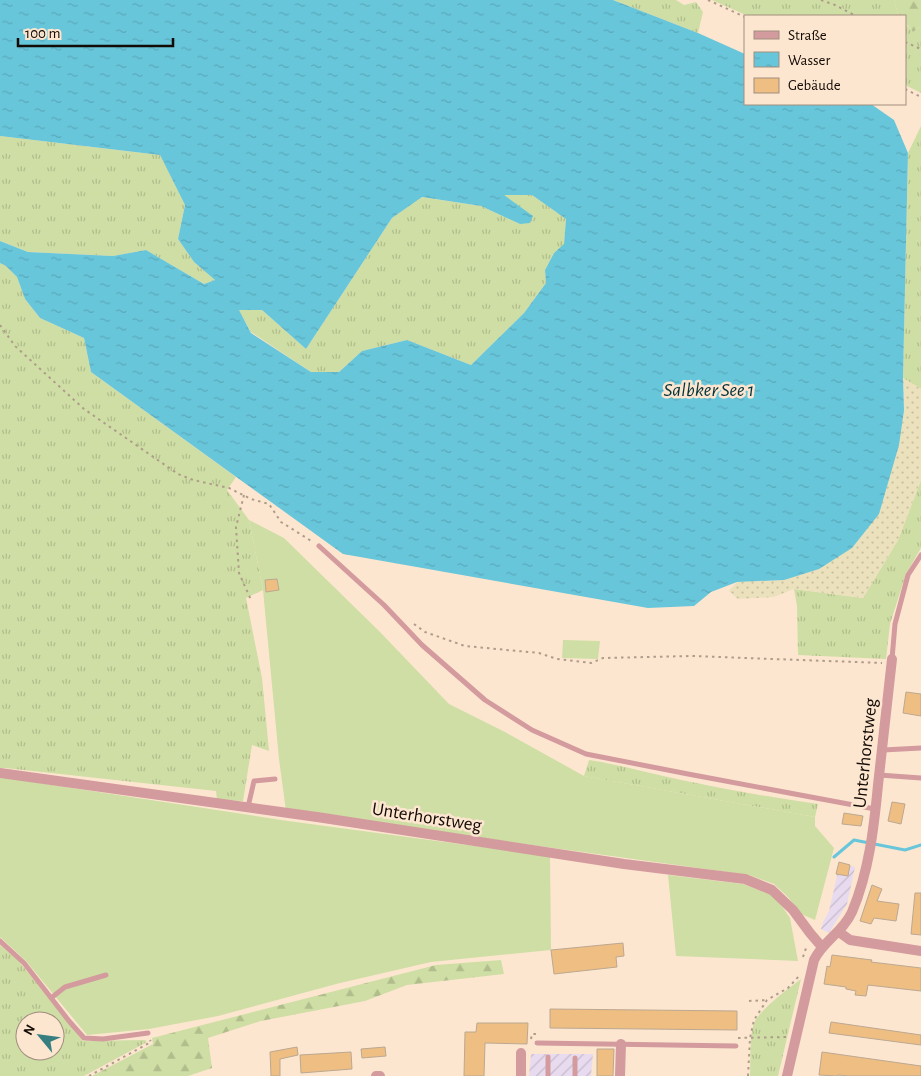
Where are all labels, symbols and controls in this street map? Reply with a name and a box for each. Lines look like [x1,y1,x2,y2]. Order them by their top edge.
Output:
scale bar [18,15,172,47]
legend [744,15,906,105]
text: 100 m [25,26,60,41]
text: Straße [788,28,827,43]
text: Wasser [788,53,831,68]
text: Gebäude [788,78,841,93]
water label: Salbker See 1 [664,380,754,400]
street label: Unterhorstweg [850,696,881,809]
street label: Unterhorstweg [371,799,484,836]
north arrow [15,1011,65,1061]
text: N [21,1023,38,1038]

